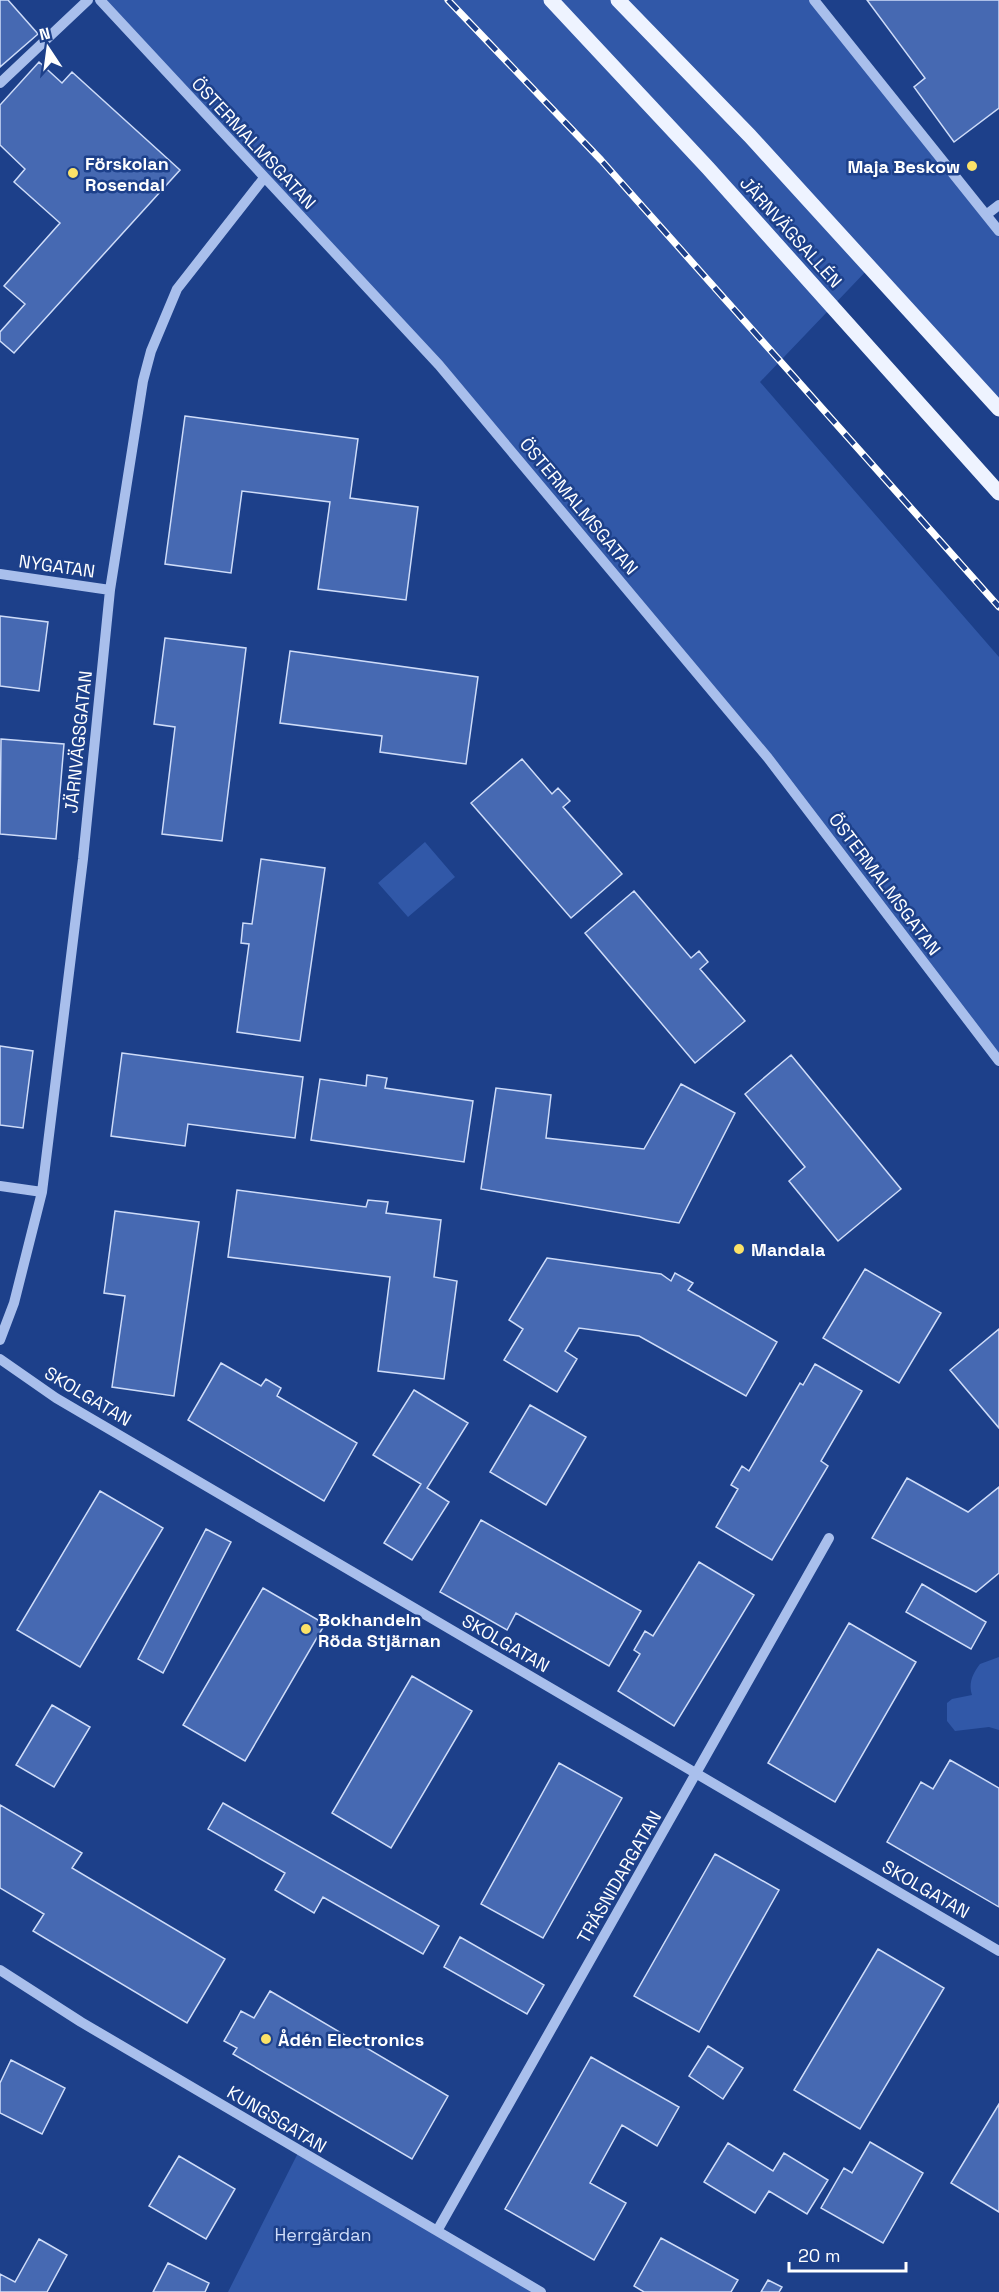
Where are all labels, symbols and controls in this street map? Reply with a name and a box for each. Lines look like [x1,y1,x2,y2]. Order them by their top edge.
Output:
north arrow [18,18,78,78]
text: N [37,22,52,45]
street label: ÖSTERMALMSGATAN [187,72,321,214]
place label: Förskolan Rosendal [85,152,169,196]
place label: Maja Beskow [847,155,960,178]
marker: Maja Beskow [965,159,979,173]
marker: Förskolan Rosendal [66,166,80,180]
street label: JÄRNVÄGSALLÉN [735,172,847,292]
street label: ÖSTERMALMSGATAN [515,433,643,579]
street label: NYGATAN [17,549,97,583]
street label: JÄRNVÄGSGATAN [59,669,97,815]
street label: ÖSTERMALMSGATAN [824,808,946,960]
place label: Mandala [751,1238,826,1261]
marker: Mandala [732,1242,746,1256]
street label: SKOLGATAN [40,1361,136,1431]
place label: Bokhandeln Röda Stjärnan [318,1608,441,1652]
street label: SKOLGATAN [458,1609,554,1677]
marker: Bokhandeln Röda Stjärnan [299,1622,313,1636]
street label: TRÄSNIDARGATAN [572,1807,666,1947]
street label: SKOLGATAN [878,1855,974,1923]
place label: Ådén Electronics [278,2028,424,2051]
marker: Ådén Electronics [259,2032,273,2046]
street label: KUNGSGATAN [223,2080,331,2158]
park label: Herrgärdan [274,2223,372,2246]
scale bar [789,2235,906,2273]
text: 20 m [798,2244,841,2267]

